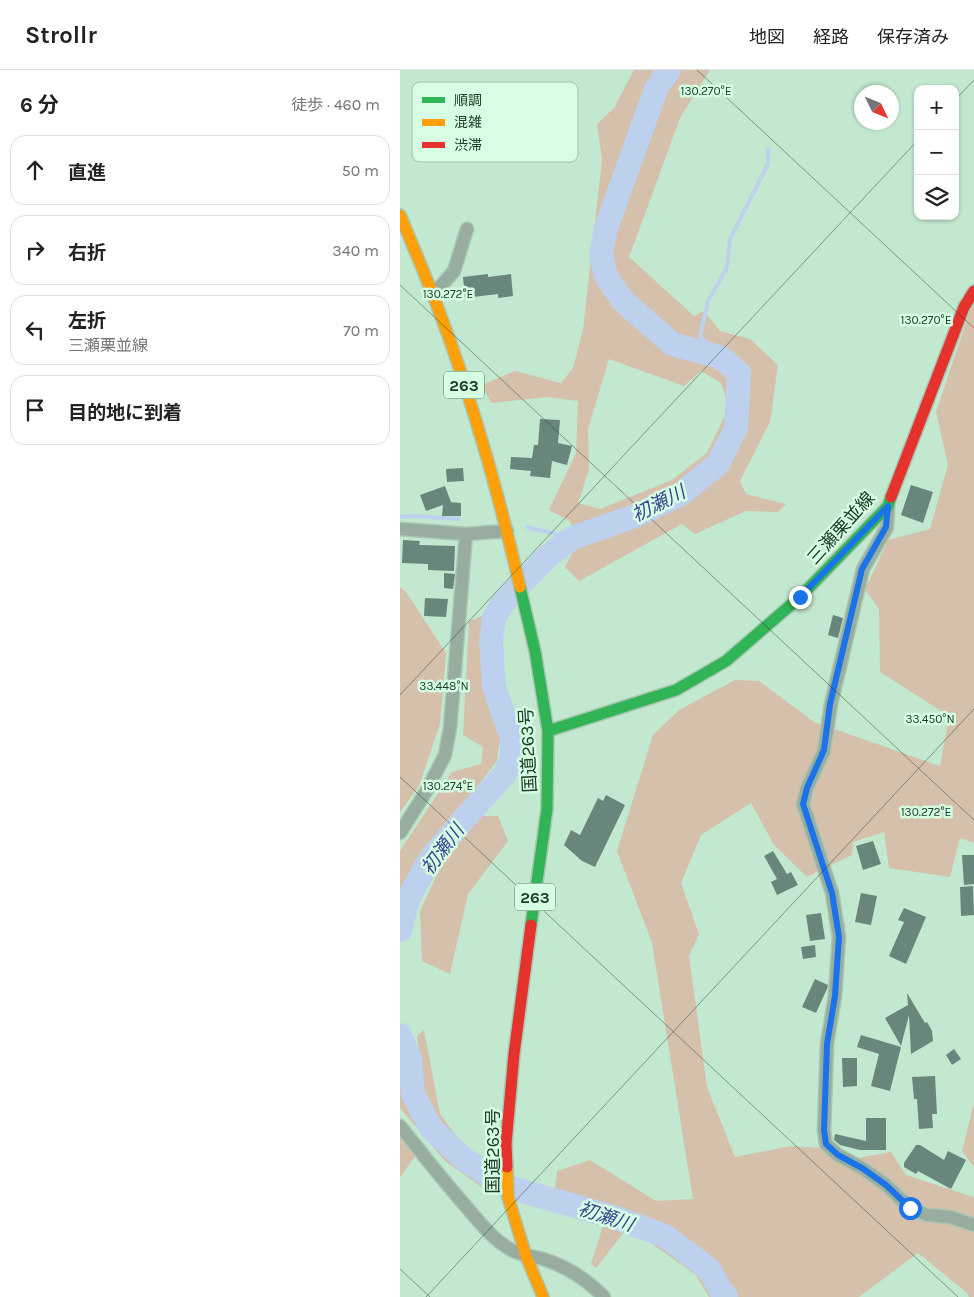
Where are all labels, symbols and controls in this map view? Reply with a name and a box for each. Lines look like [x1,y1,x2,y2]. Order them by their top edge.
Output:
text: Strollr [25,21,97,49]
text: 地図 [749,26,785,48]
text: 経路 [813,26,849,48]
text: 保存済み [877,26,949,48]
legend [412,82,578,162]
text: 130.270°E [681,84,731,98]
north arrow [854,85,899,130]
map controls [914,85,959,220]
button: + [914,85,959,130]
text: 順調 [454,92,482,109]
text: 6 分 [20,93,59,117]
text: 徒歩 · 460 m [291,95,380,114]
text: 混雑 [454,114,482,131]
button: − [914,130,959,175]
text: 渋滞 [454,137,482,154]
icon: ahead [21,156,49,184]
text: 50 m [342,161,379,180]
text: 直進 [68,162,106,184]
button: layers [914,175,959,220]
icon: right [21,236,49,264]
text: 340 m [332,241,379,260]
text: 右折 [68,242,106,264]
text: 130.272°E [423,287,473,301]
text: 左折 [68,310,106,332]
text: 130.270°E [901,313,951,327]
icon: left [21,316,49,344]
text: 70 m [343,321,379,340]
text: 三瀬栗並線 [68,336,148,355]
road number: 263 [444,372,484,398]
icon: arrive [21,396,49,424]
text: 目的地に到着 [68,402,182,424]
water label: 初瀬川 [628,480,691,527]
street label: 三瀬栗並線 [803,487,879,569]
route end [789,586,812,609]
text: 33.448°N [419,679,469,693]
street label: 国道263号 [515,707,541,793]
text: 33.450°N [905,712,955,726]
text: 130.274°E [423,779,473,793]
text: 130.272°E [901,805,951,819]
water label: 初瀬川 [417,819,470,879]
road number: 263 [515,884,555,910]
street label: 国道263号 [482,1108,504,1194]
route start [899,1197,922,1220]
water label: 初瀬川 [575,1198,638,1237]

